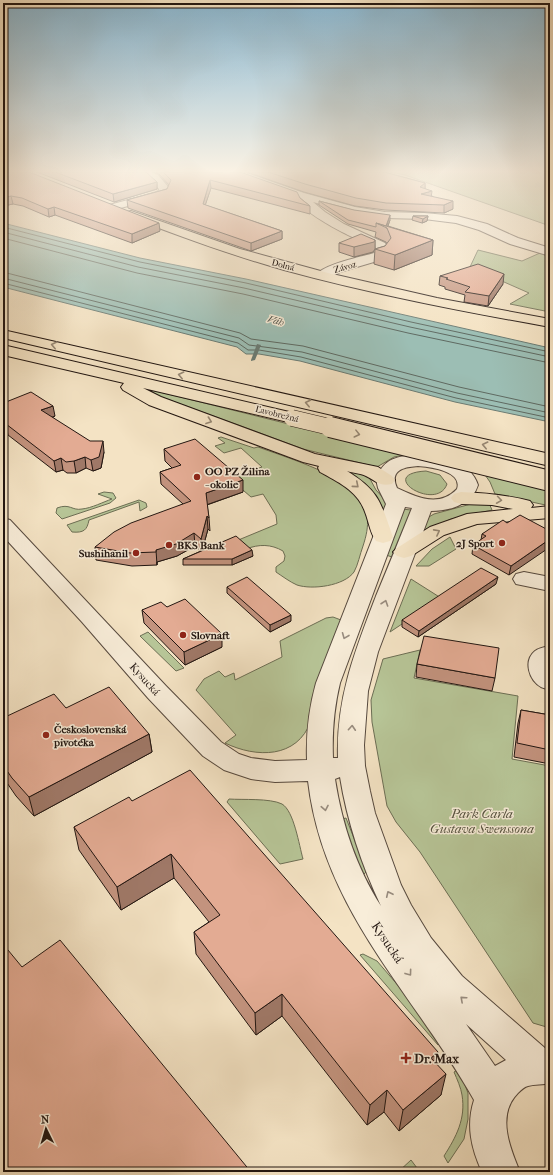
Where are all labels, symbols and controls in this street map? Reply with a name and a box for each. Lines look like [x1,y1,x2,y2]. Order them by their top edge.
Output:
street label: Dolná [270,257,296,273]
street label: Závoz [333,259,357,275]
water label: Váh [266,313,285,329]
one-way arrow [51,342,57,350]
one-way arrow [178,371,184,379]
one-way arrow [304,400,311,408]
street label: Ľavobrežná [254,404,301,424]
one-way arrow [206,417,213,425]
one-way arrow [354,429,360,437]
one-way arrow [482,441,488,449]
place label: OO PZ Žilina - okolie [205,465,271,491]
marker: OO PZ Žilina - okolie [192,472,202,482]
one-way arrow [351,481,358,488]
one-way arrow [496,495,502,504]
one-way arrow [432,529,440,537]
place label: 2J Sport [456,537,495,550]
marker: 2J Sport [497,538,507,548]
place label: BKS Bank [177,539,225,552]
marker: BKS Bank [164,540,174,550]
place label: Sushihanil [79,547,129,560]
marker: Sushihanil [131,548,141,558]
one-way arrow [380,599,389,606]
place label: Slovnaft [191,629,231,642]
marker: Slovnaft [178,630,188,640]
one-way arrow [341,633,349,640]
street label: Kysucká [127,660,163,699]
place label: Československá pivotéka [53,723,127,749]
one-way arrow [347,725,356,731]
marker: Československá pivotéka [41,730,51,740]
one-way arrow [321,805,329,811]
park label: Park Carla Gustava Swenssona [430,806,534,836]
one-way arrow [386,890,394,898]
street label: Kysucká [368,919,407,967]
one-way arrow [404,968,411,975]
one-way arrow [460,997,468,1004]
place label: Dr. Max [414,1051,459,1066]
marker: Dr. Max [401,1053,411,1063]
north arrow [26,1109,66,1149]
text: N [40,1113,51,1126]

